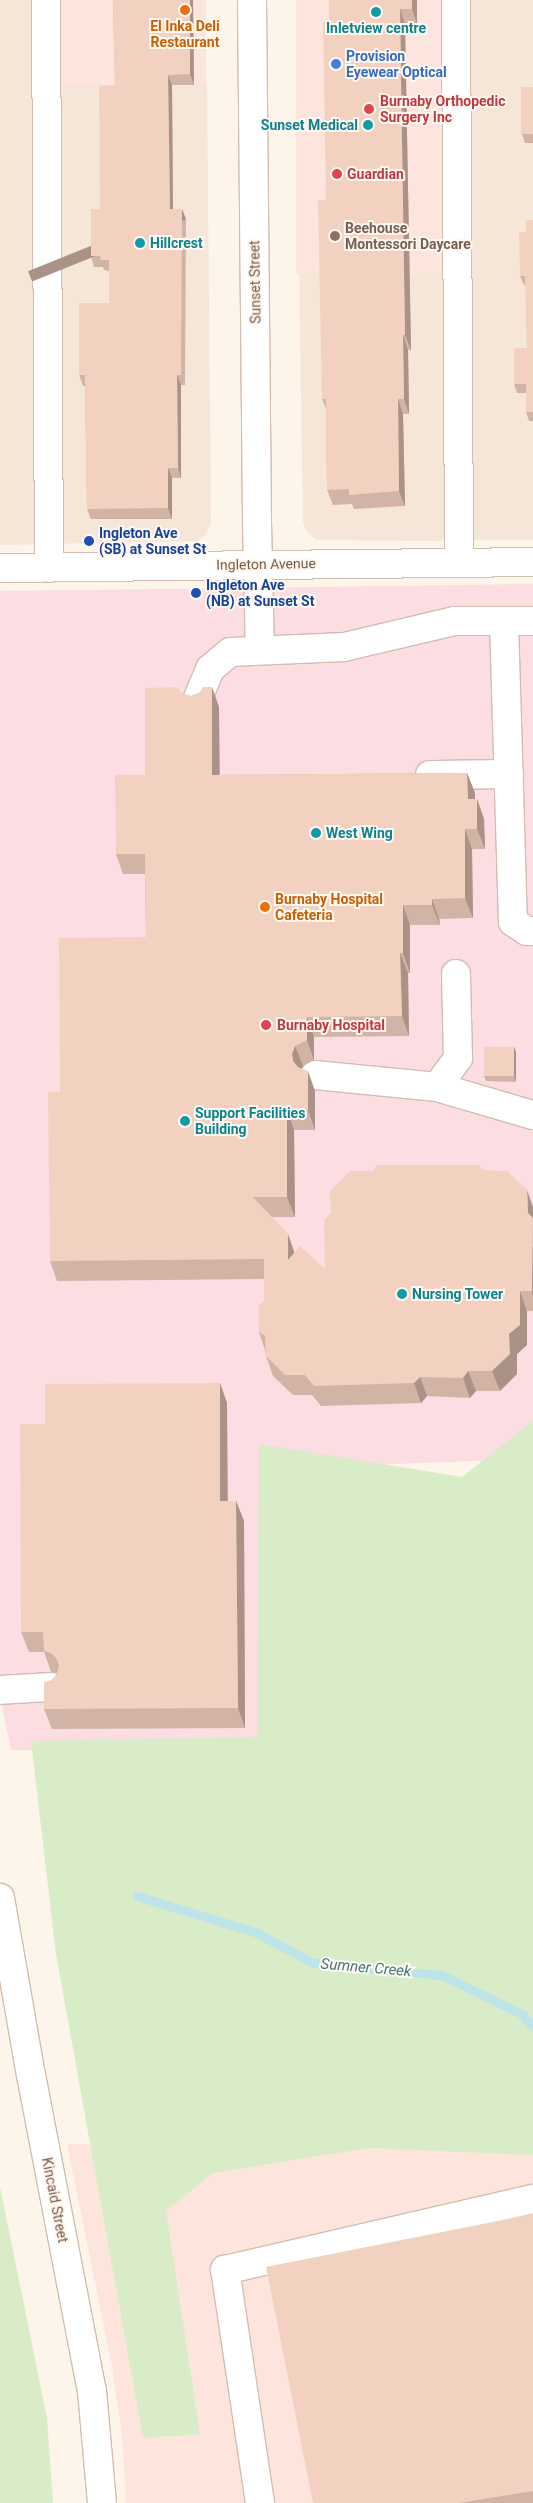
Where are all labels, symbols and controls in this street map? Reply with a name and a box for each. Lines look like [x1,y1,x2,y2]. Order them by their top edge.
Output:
marker: El Inka Deli Restaurant [179,4,191,16]
marker: Inletview centre [370,6,382,18]
place label: El Inka Deli Restaurant [150,18,220,50]
place label: Inletview centre [326,20,426,36]
place label: Provision Eyewear Optical [346,48,447,80]
marker: Provision Eyewear Optical [330,58,342,70]
place label: Burnaby Orthopedic Surgery Inc [380,93,505,125]
marker: Burnaby Orthopedic Surgery Inc [362,102,376,116]
place label: Sunset Medical [261,117,358,133]
marker: Sunset Medical [362,119,374,131]
place label: Guardian [347,166,404,182]
marker: Guardian [331,168,343,180]
place label: Beehouse Montessori Daycare [345,220,471,252]
marker: Beehouse Montessori Daycare [329,230,341,242]
place label: Hillcrest [150,235,203,251]
marker: Hillcrest [134,237,146,249]
street label: Sunset Street [246,240,264,324]
place label: Ingleton Ave (SB) at Sunset St [99,525,206,558]
marker: Ingleton Ave (SB) at Sunset St [83,535,95,547]
street label: Ingleton Avenue [216,555,316,573]
place label: Ingleton Ave (NB) at Sunset St [206,577,314,610]
marker: Ingleton Ave (NB) at Sunset St [190,587,202,599]
place label: West Wing [326,825,393,841]
marker: West Wing [310,827,322,839]
place label: Burnaby Hospital Cafeteria [275,891,383,924]
marker: Burnaby Hospital Cafeteria [259,901,271,913]
place label: Burnaby Hospital [277,1017,385,1033]
marker: Burnaby Hospital [259,1018,273,1032]
place label: Support Facilities Building [195,1105,305,1138]
marker: Support Facilities Building [179,1115,191,1127]
place label: Nursing Tower [412,1286,503,1302]
marker: Nursing Tower [396,1288,408,1300]
water label: Sumner Creek [320,1955,412,1981]
street label: Kincaid Street [38,2156,72,2244]

